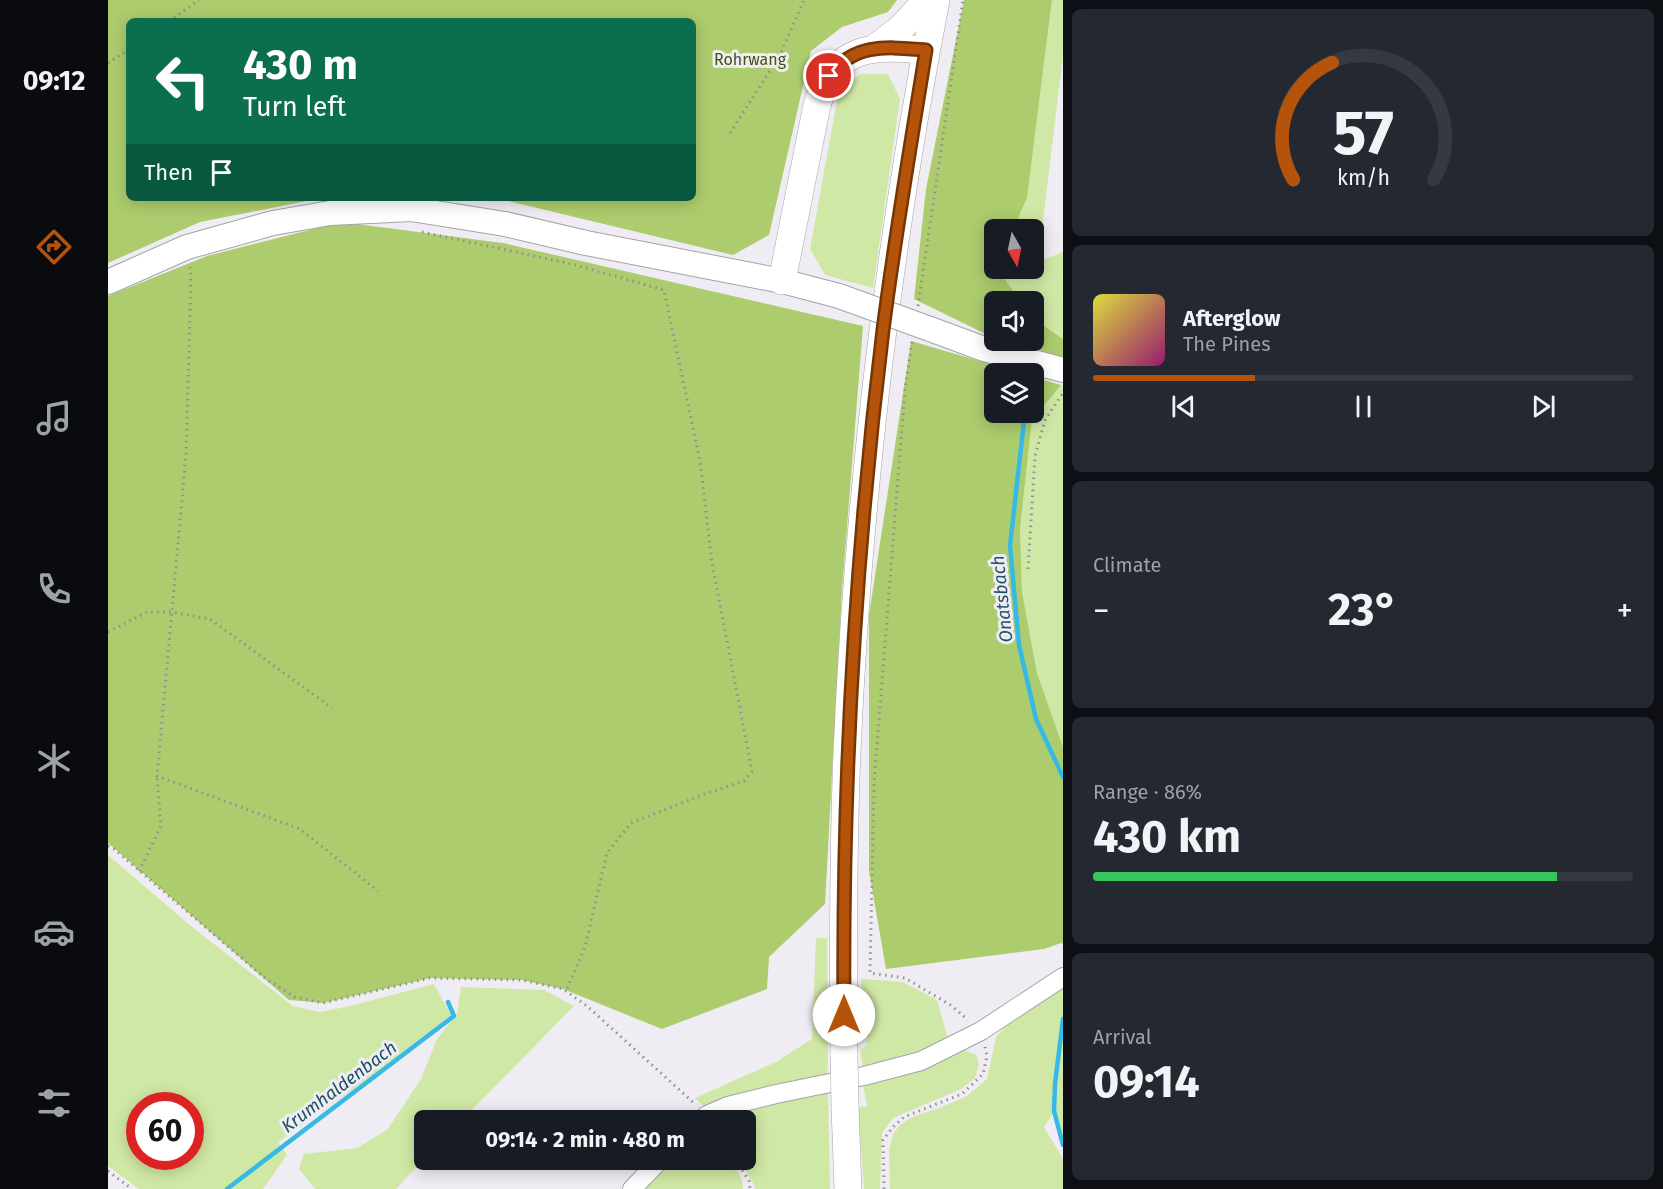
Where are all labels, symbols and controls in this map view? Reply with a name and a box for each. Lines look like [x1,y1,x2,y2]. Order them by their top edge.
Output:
text: 430 m [243,40,358,90]
icon: left [144,42,222,120]
park label: Rohrwang [714,50,787,69]
pin [803,50,854,101]
icon: arrive [812,59,845,92]
text: 09:12 [23,65,85,97]
text: Turn left [243,91,346,123]
text: 57 [1333,96,1393,171]
icon: arrive [205,156,238,189]
text: Then [144,159,193,186]
text: km/h [1336,165,1390,191]
north arrow [984,219,1044,279]
map controls [984,219,1044,423]
icon: directions [33,226,75,268]
button: sound [984,291,1044,351]
text: Afterglow [1183,305,1280,332]
text: The Pines [1183,332,1270,356]
button: layers [984,363,1044,423]
icon: previous [1167,390,1200,423]
icon: pause [1347,390,1380,423]
icon: next [1527,390,1560,423]
icon: music [33,397,75,439]
text: Climate [1093,553,1161,577]
water label: Onatsbach [986,554,1018,644]
icon: phone [33,568,75,610]
text: 23° [1328,583,1398,637]
text: − [1093,591,1110,631]
text: + [1617,591,1633,631]
icon: climate [33,740,75,782]
text: Range · 86% [1093,780,1202,804]
text: 430 km [1093,810,1241,864]
icon: car [33,911,75,953]
position arrow [812,983,876,1047]
text: Arrival [1093,1025,1152,1049]
water label: Krumhaldenbach [277,1036,401,1138]
text: 09:14 [1093,1055,1200,1109]
icon: filters [33,1082,75,1124]
speed limit sign: 60 [126,1092,204,1170]
text: 09:14 · 2 min · 480 m [485,1126,685,1153]

